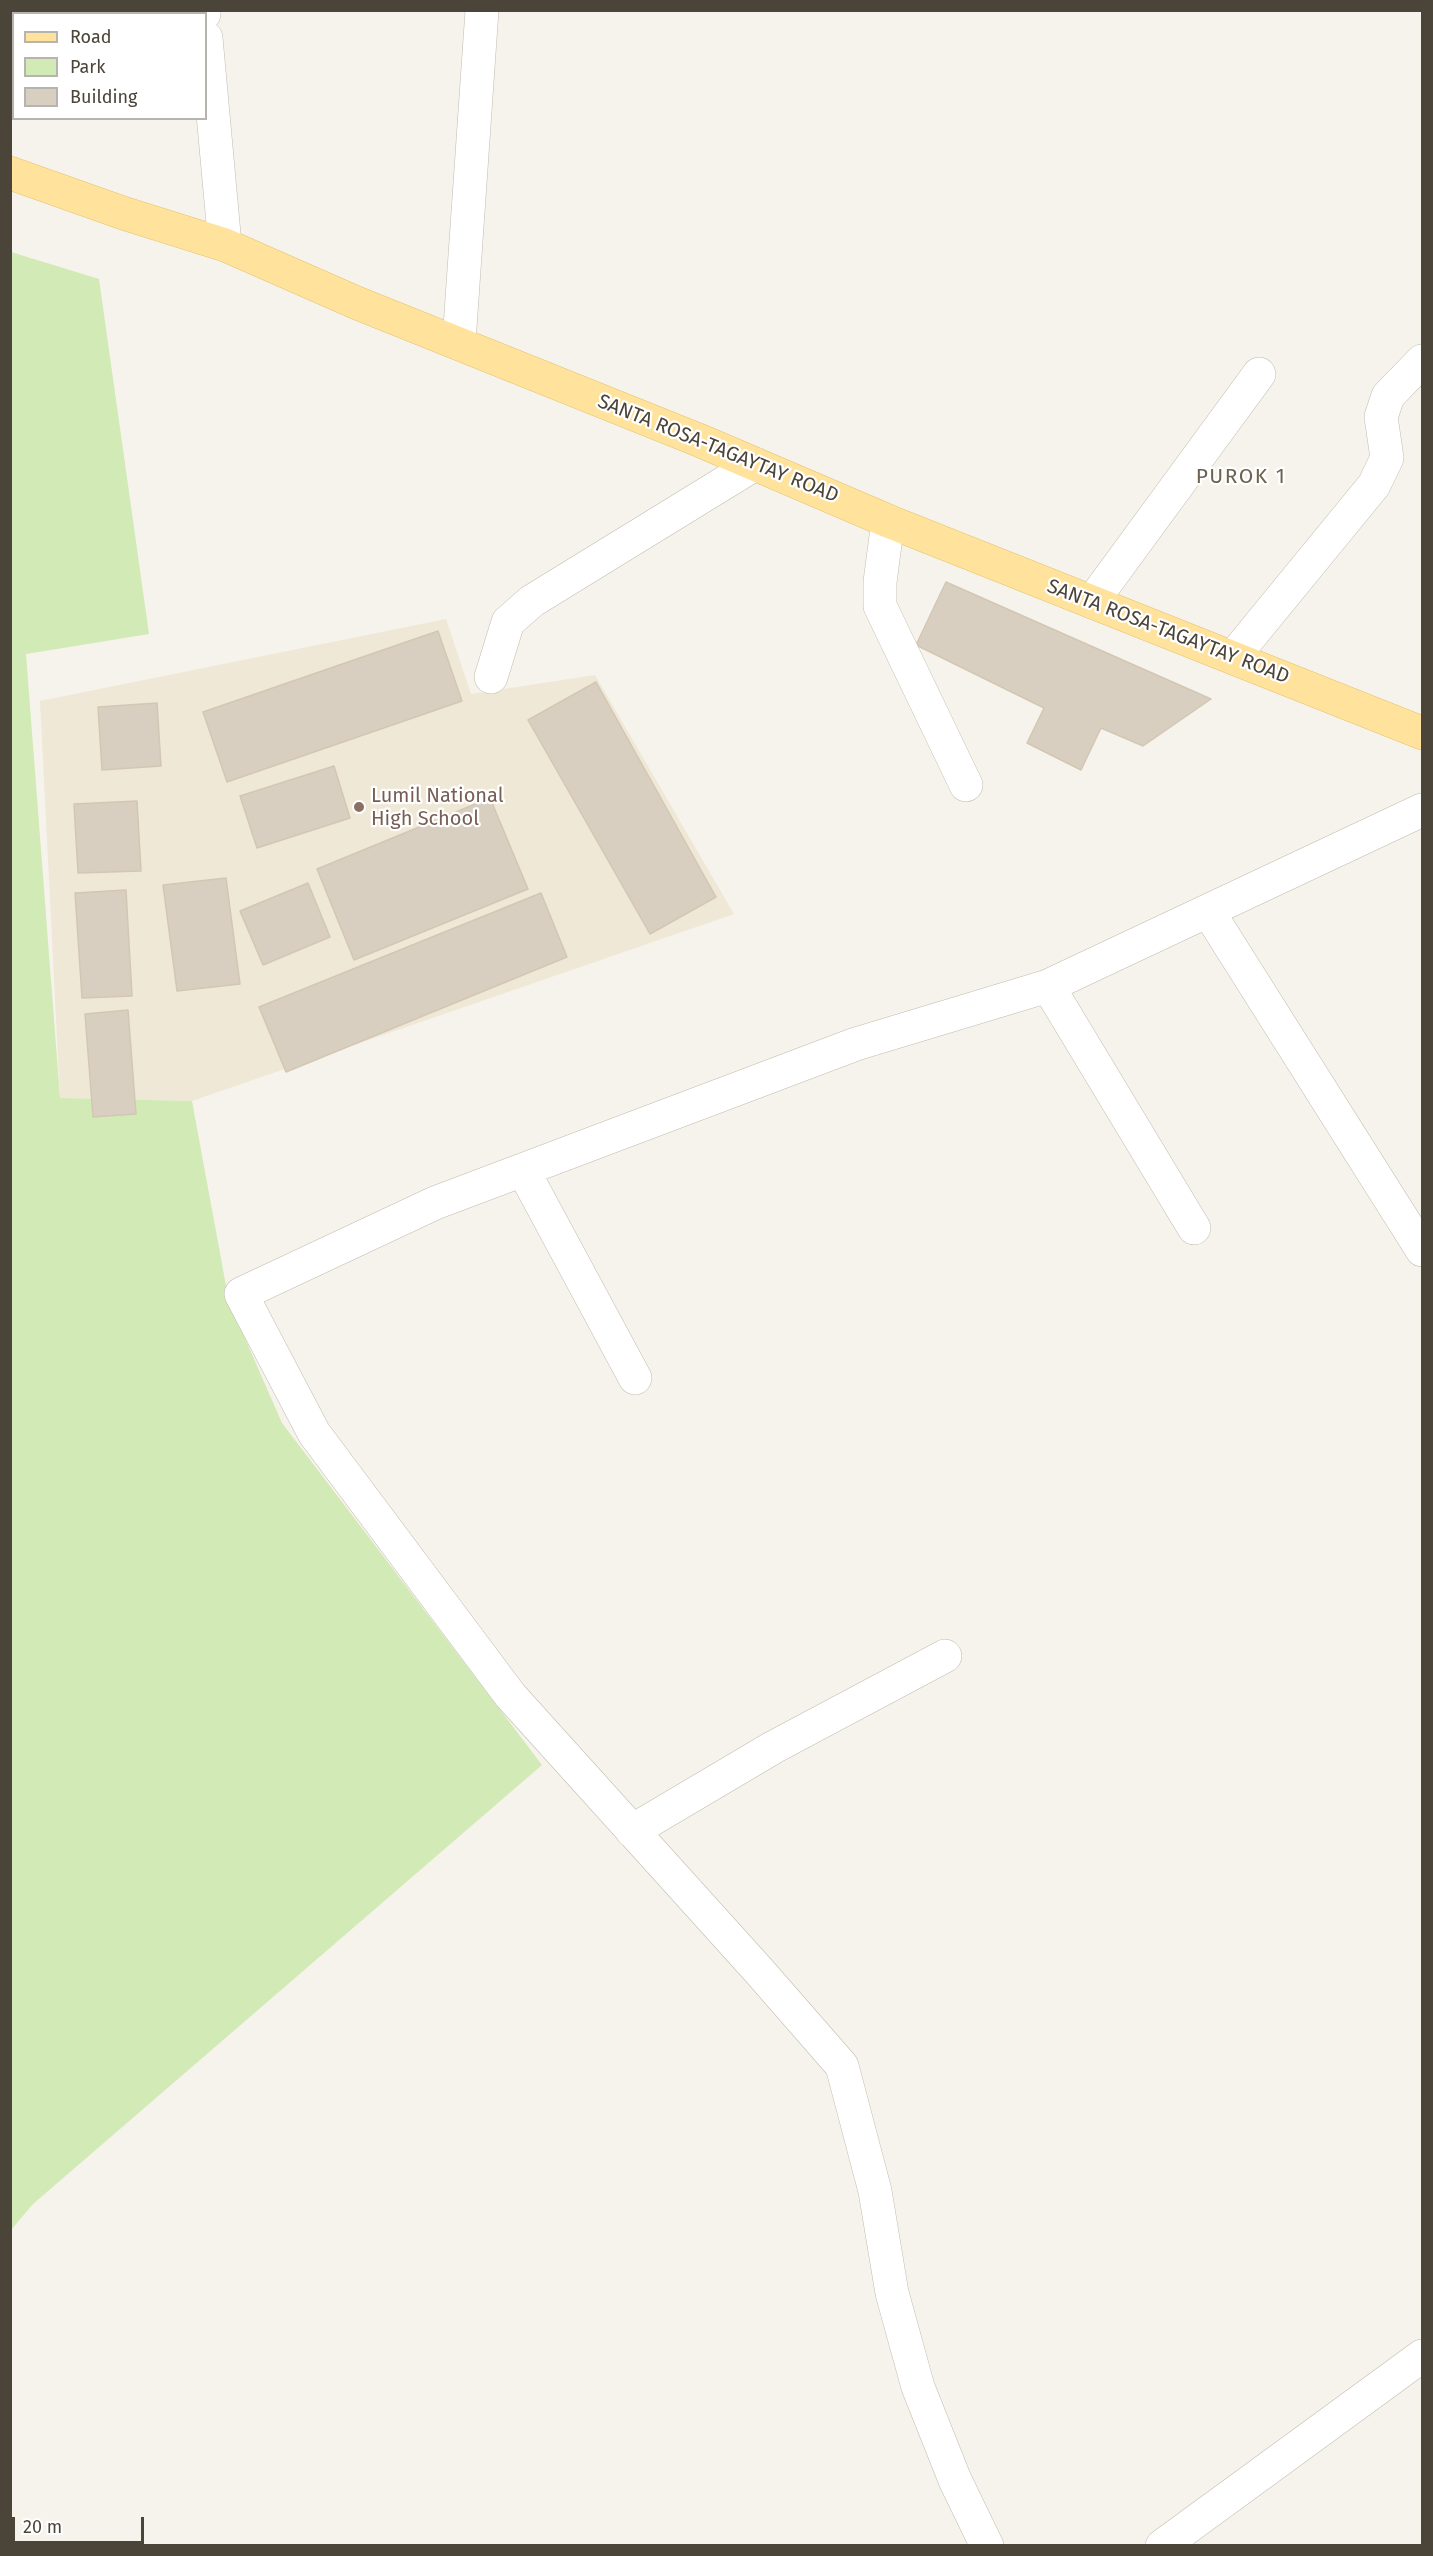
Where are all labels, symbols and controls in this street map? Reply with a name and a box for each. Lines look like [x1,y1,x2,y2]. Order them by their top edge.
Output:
legend [12,12,207,120]
text: Road [70,26,112,48]
text: Park [70,56,105,78]
text: Building [70,86,137,108]
street label: SANTA ROSA-TAGAYTAY ROAD [594,390,842,508]
district label: PUROK 1 [1196,464,1286,490]
street label: SANTA ROSA-TAGAYTAY ROAD [1043,575,1293,689]
place label: Lumil National High School [371,784,504,831]
marker: Lumil National High School [352,800,366,814]
scale bar [15,2505,147,2543]
text: 20 m [23,2516,62,2538]

